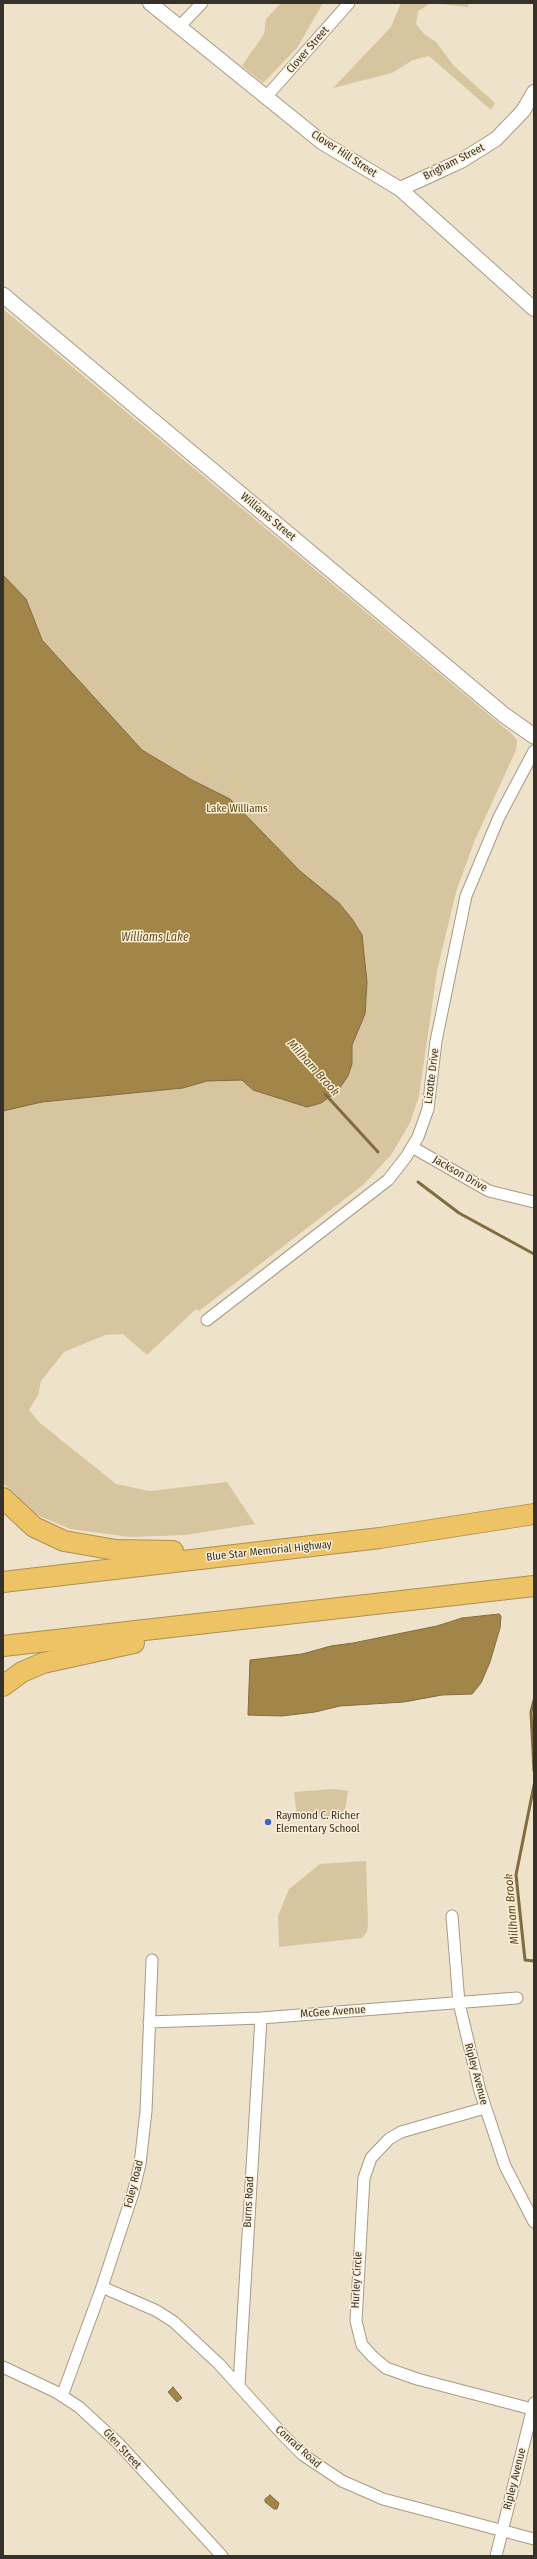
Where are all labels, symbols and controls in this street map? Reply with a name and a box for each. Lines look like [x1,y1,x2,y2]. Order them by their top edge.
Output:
street label: Clover Street [284,24,332,76]
street label: Clover Hill Street [309,128,379,180]
street label: Brigham Street [421,141,487,183]
street label: Williams Street [238,490,298,544]
park label: Lake Williams [206,802,268,816]
water label: Williams Lake [121,931,189,945]
water label: Millham Brook [284,1037,342,1099]
street label: Lizotte Drive [422,1047,442,1105]
street label: Jackson Drive [431,1153,489,1195]
street label: Blue Star Memorial Highway [206,1538,332,1564]
place label: Raymond C. Richer Elementary School [276,1809,360,1835]
marker: Raymond C. Richer Elementary School [263,1817,273,1827]
water label: Millham Brook [502,1873,522,1945]
street label: McGee Avenue [300,2003,366,2021]
street label: Ripley Avenue [461,2042,491,2106]
street label: Foley Road [122,2159,146,2209]
street label: Burns Road [241,2176,257,2228]
street label: Hurley Circle [349,2251,365,2309]
street label: Conrad Road [272,2423,324,2471]
street label: Glen Street [100,2426,144,2472]
street label: Ripley Avenue [501,2447,529,2511]

